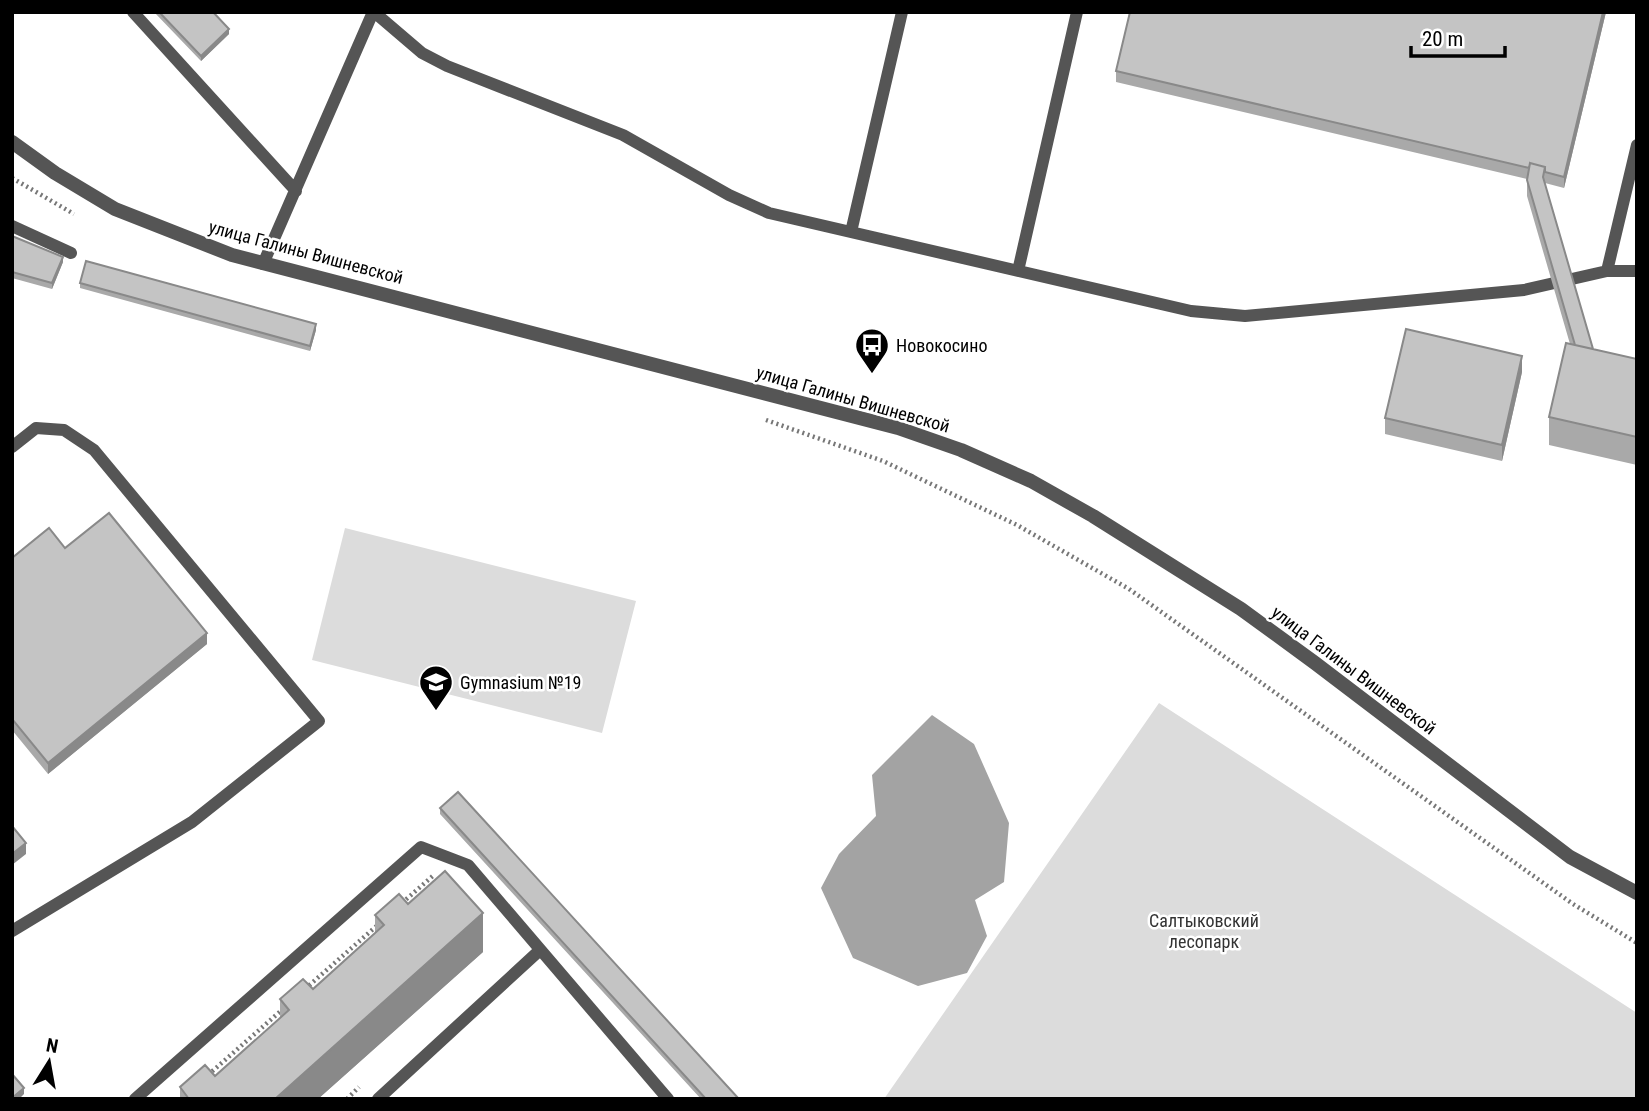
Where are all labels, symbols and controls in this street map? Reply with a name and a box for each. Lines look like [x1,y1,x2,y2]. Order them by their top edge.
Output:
scale bar [1411,14,1506,58]
text: 20 m [1422,27,1463,51]
street label: улица Галины Вишневской [206,216,406,288]
bus stop icon: Новокосино [853,326,891,375]
place label: Новокосино [896,335,987,356]
street label: улица Галины Вишневской [754,361,952,437]
street label: улица Галины Вишневской [1268,601,1440,739]
school or university icon: Gymnasium №19 [417,663,455,712]
place label: Gymnasium №19 [460,672,581,693]
park label: Салтыковский лесопарк [1149,910,1259,952]
north arrow [14,1027,84,1097]
text: N [44,1033,60,1058]

